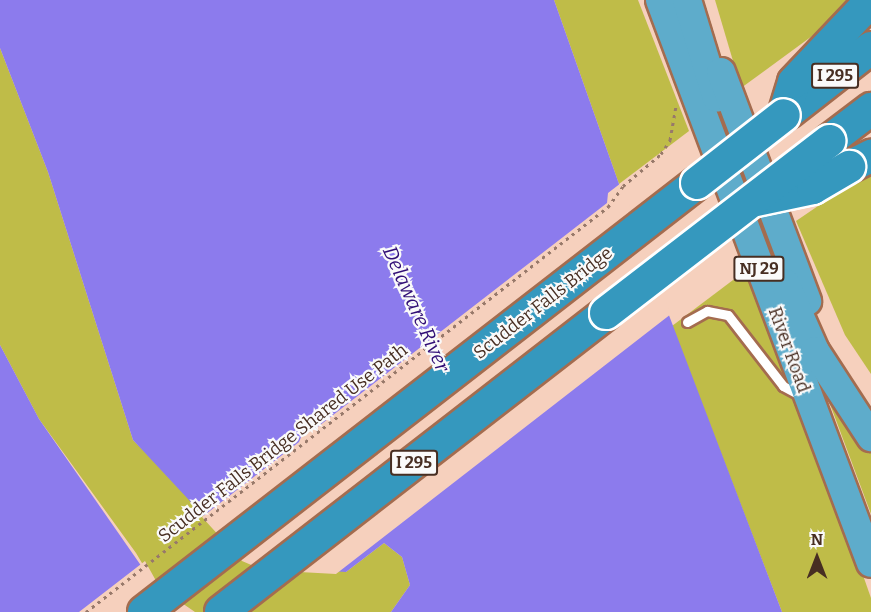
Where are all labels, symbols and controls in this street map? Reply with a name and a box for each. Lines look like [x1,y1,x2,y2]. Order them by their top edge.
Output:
road number: I 295 [811,63,859,89]
water label: Delaware River [378,242,454,376]
street label: Scudder Falls Bridge [469,242,617,364]
road number: NJ 29 [732,256,786,282]
street label: River Road [764,304,814,396]
street label: Scudder Falls Bridge Shared Use Path [154,339,412,547]
road number: I 295 [390,450,438,476]
north arrow [787,528,847,588]
text: N [811,530,823,549]

